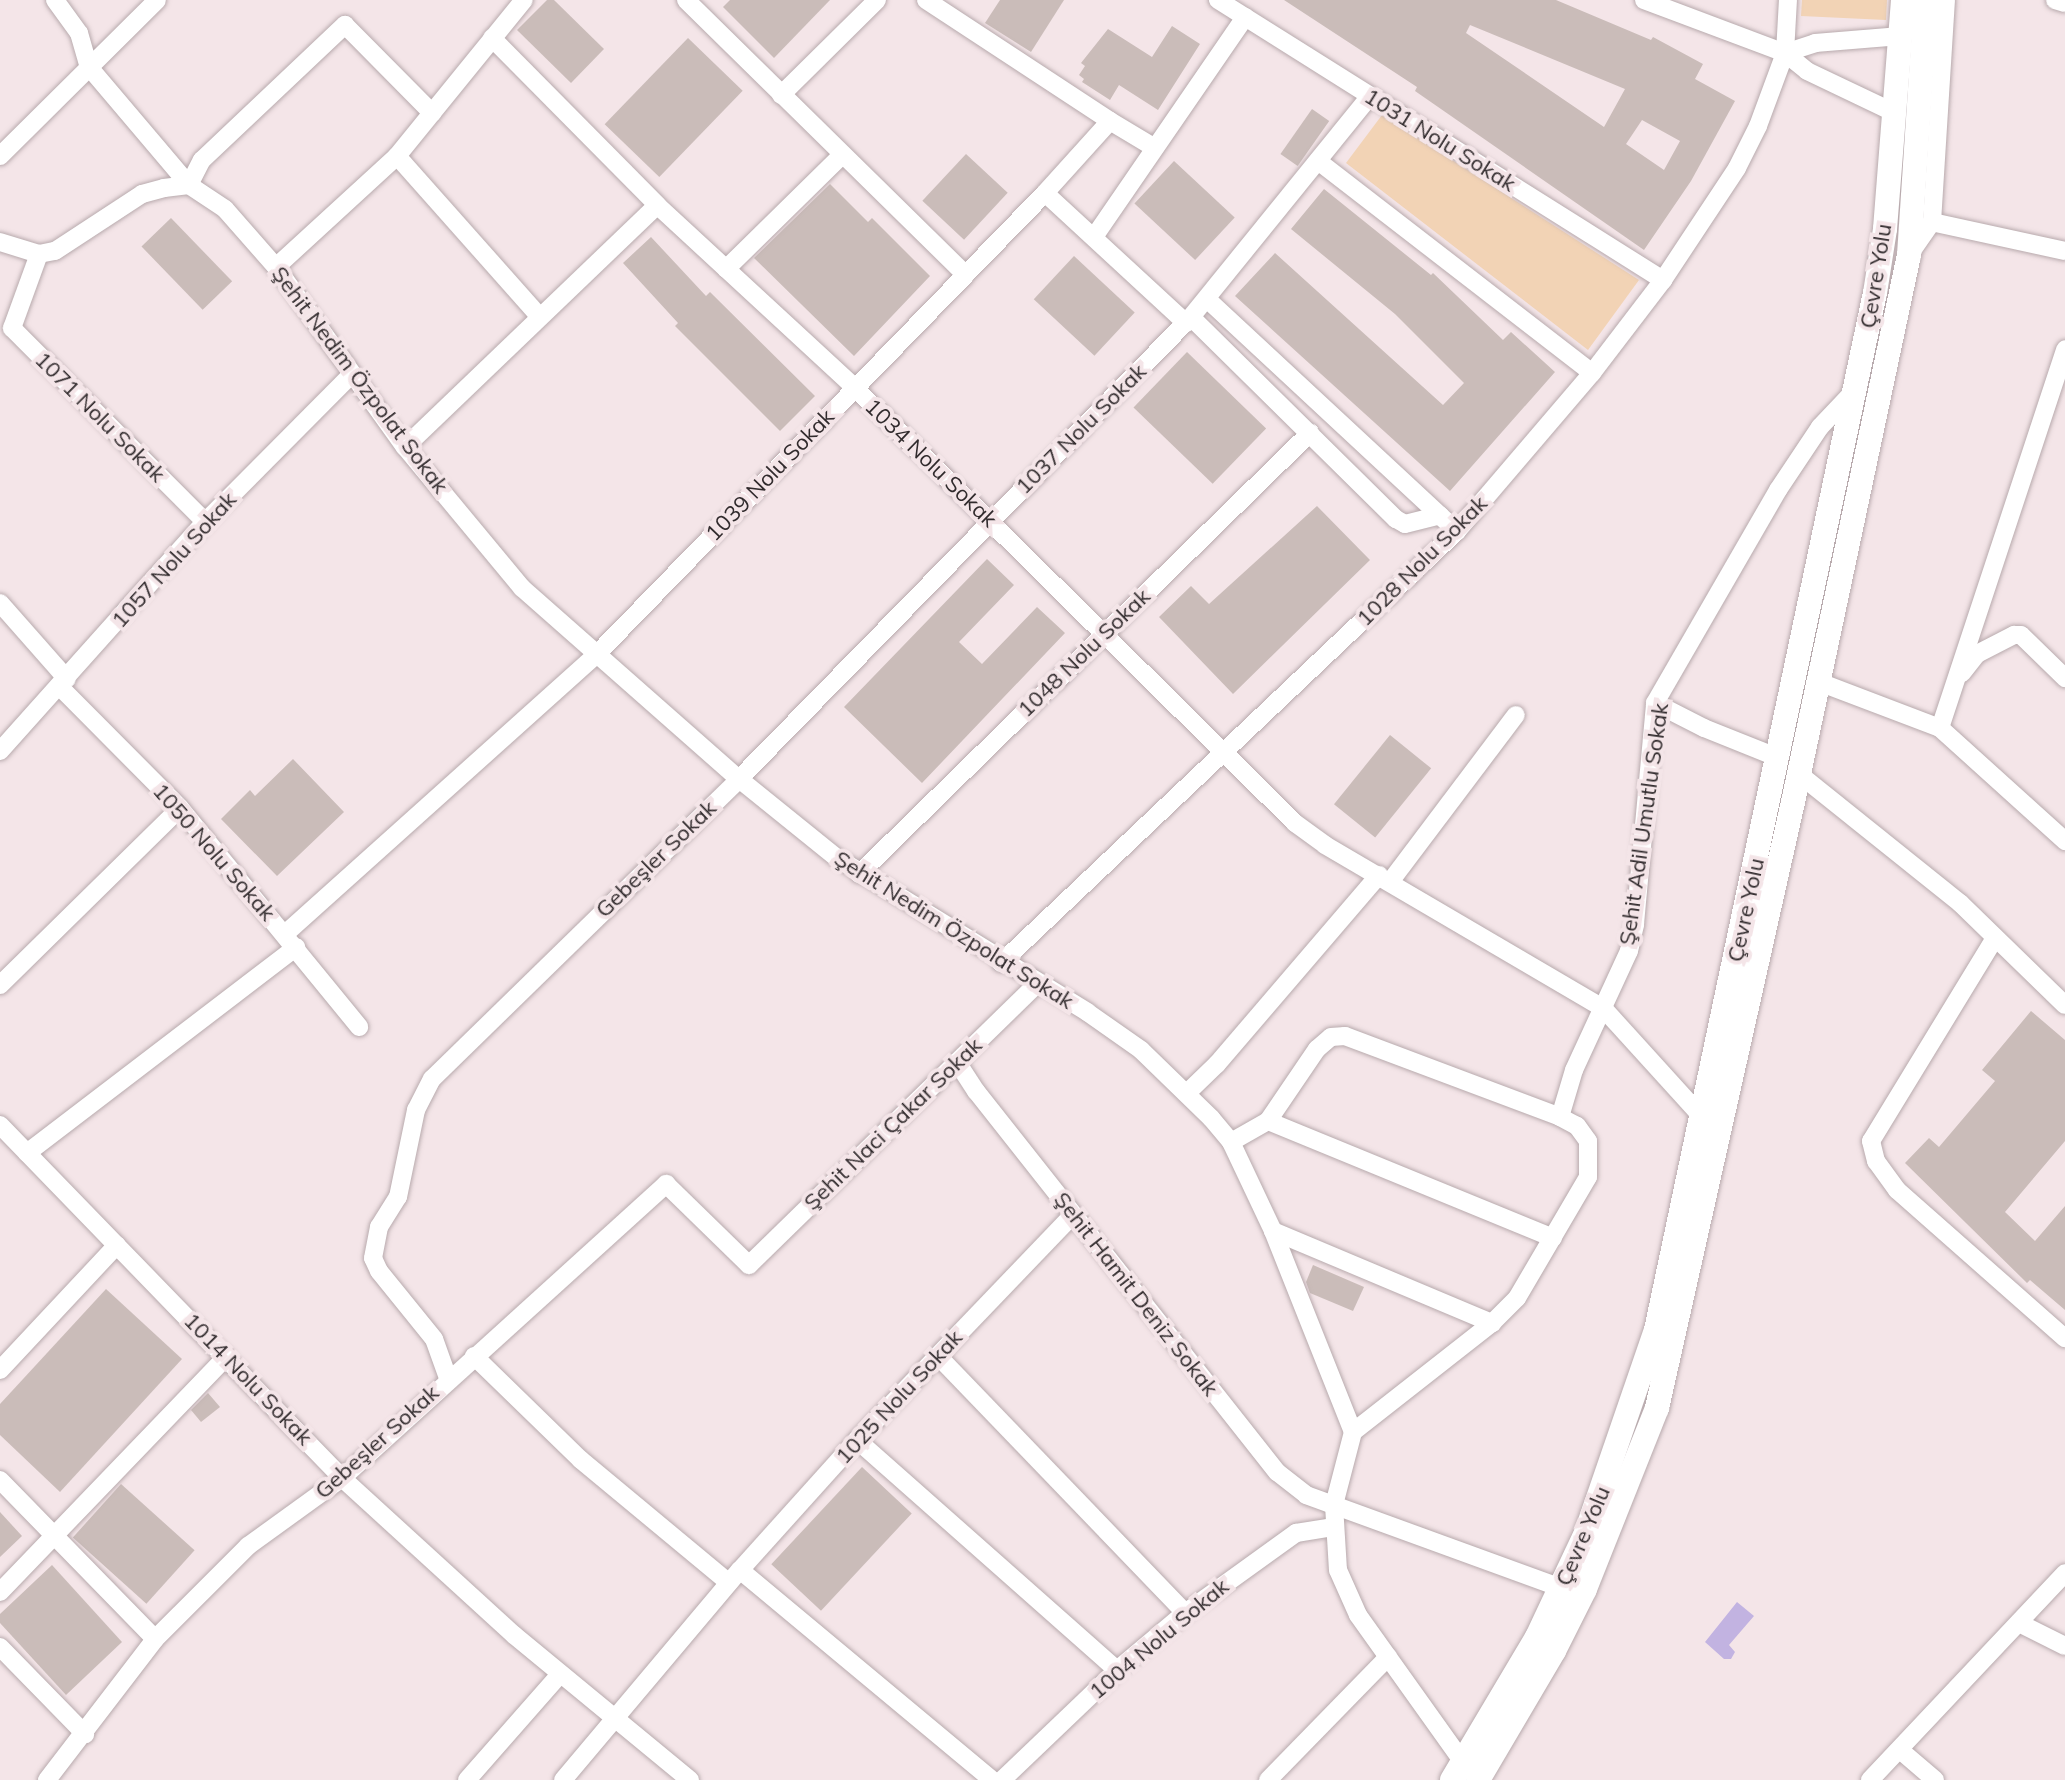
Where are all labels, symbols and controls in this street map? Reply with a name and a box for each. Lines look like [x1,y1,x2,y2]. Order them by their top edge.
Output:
street label: 1031 Nolu Sokak [1360,83,1520,197]
street label: Çevre Yolu [1855,222,1897,330]
street label: Şehit Nedim Özpolat Sokak [266,261,454,499]
street label: 1071 Nolu Sokak [29,346,171,488]
street label: 1037 Nolu Sokak [1010,358,1152,500]
street label: 1034 Nolu Sokak [860,393,1002,533]
street label: 1039 Nolu Sokak [700,404,840,546]
street label: 1057 Nolu Sokak [106,487,242,633]
street label: 1028 Nolu Sokak [1351,490,1493,632]
street label: 1048 Nolu Sokak [1013,583,1155,723]
street label: Şehit Adil Umutlu Sokak [1614,701,1674,947]
street label: 1050 Nolu Sokak [147,778,281,926]
street label: Gebeşler Sokak [590,795,722,923]
street label: Şehit Nedim Özpolat Sokak [829,845,1079,1015]
street label: Çevre Yolu [1722,856,1770,964]
street label: Şehit Naci Çakar Sokak [799,1032,987,1216]
street label: Şehit Hamit Deniz Sokak [1048,1187,1224,1401]
street label: 1014 Nolu Sokak [178,1308,318,1450]
street label: 1025 Nolu Sokak [830,1325,968,1469]
street label: Gebeşler Sokak [310,1380,444,1504]
street label: Çevre Yolu [1550,1482,1616,1590]
street label: 1004 Nolu Sokak [1084,1573,1234,1705]

